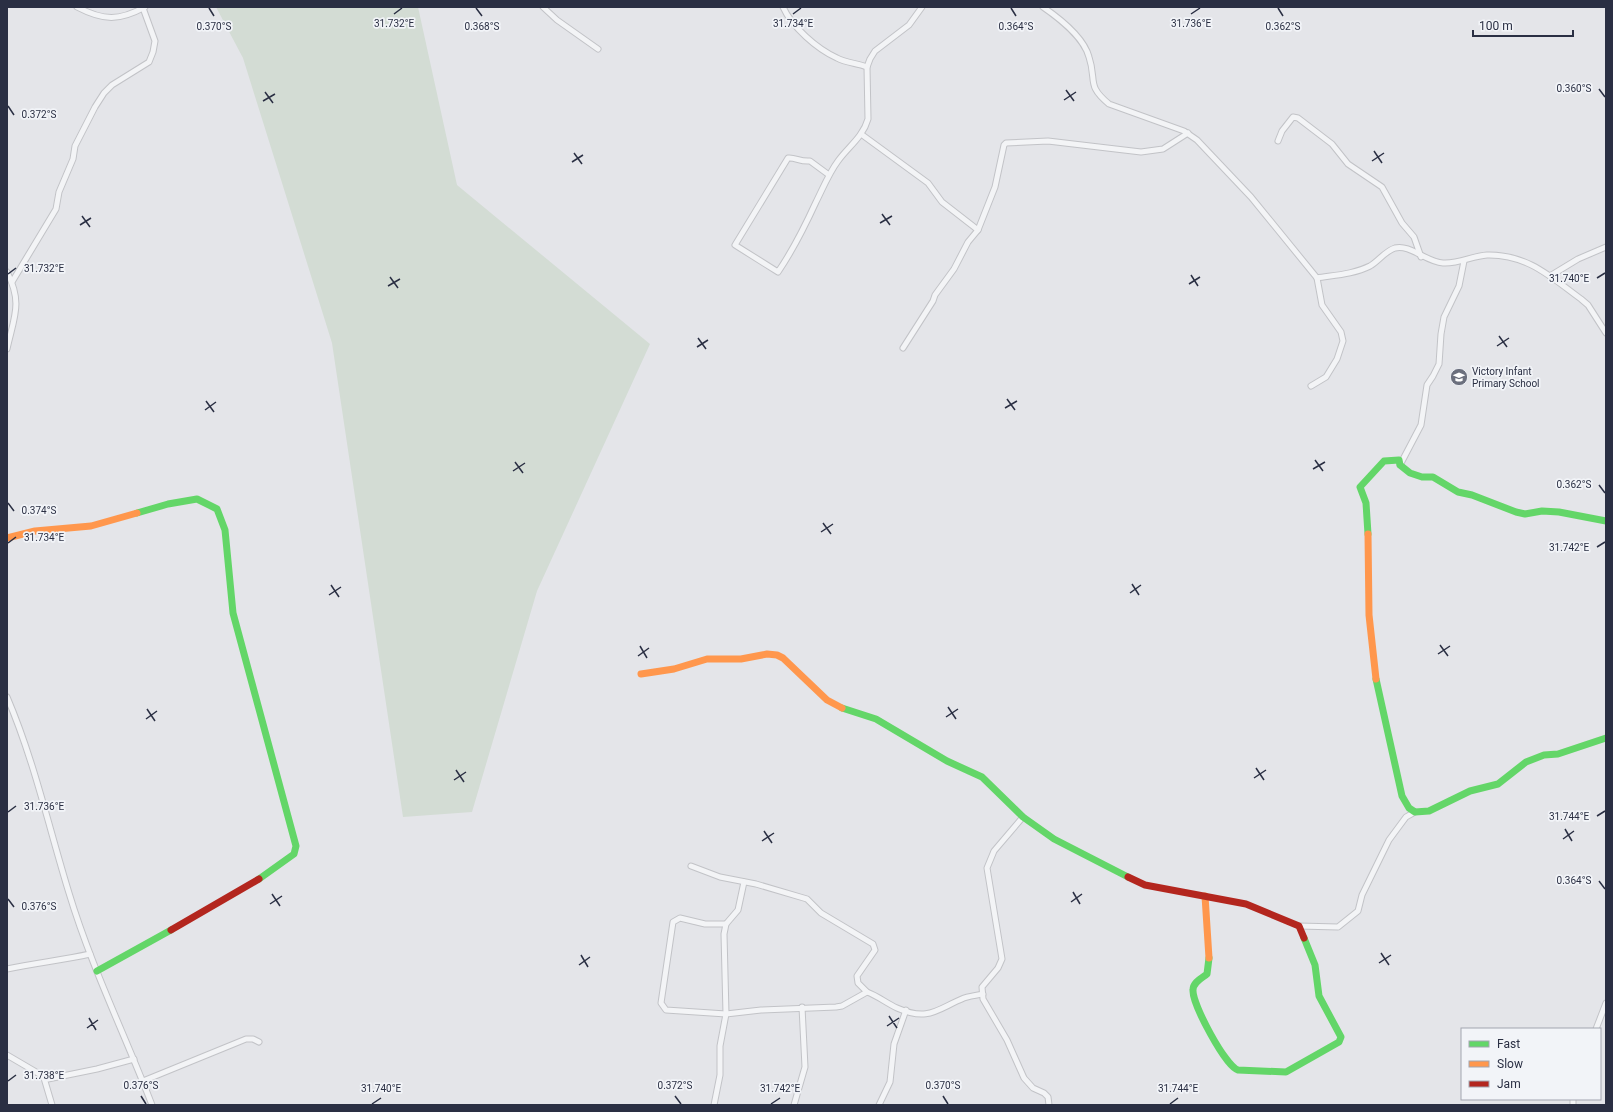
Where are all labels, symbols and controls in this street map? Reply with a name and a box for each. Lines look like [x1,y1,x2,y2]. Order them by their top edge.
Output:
scale bar [1473,12,1573,38]
text: 31.732°E [374,18,414,29]
text: 31.734°E [773,18,813,29]
text: 31.736°E [1171,18,1211,29]
text: 100 m [1479,19,1513,33]
text: 0.370°S [197,21,231,32]
text: 0.368°S [465,21,499,32]
text: 0.364°S [999,21,1033,32]
text: 0.362°S [1266,21,1300,32]
text: 0.360°S [1557,83,1591,94]
text: 0.372°S [22,109,56,120]
text: 31.732°E [24,263,64,274]
text: 31.740°E [1549,273,1589,284]
place label: Victory Infant Primary School [1472,366,1540,389]
school or university icon: Victory Infant Primary School [1449,367,1469,387]
text: 0.362°S [1557,479,1591,490]
text: 0.374°S [22,505,56,516]
text: 31.734°E [24,532,64,543]
text: 31.742°E [1549,542,1589,553]
text: 31.736°E [24,801,64,812]
text: 31.744°E [1549,811,1589,822]
text: 0.364°S [1557,875,1591,886]
text: 0.376°S [22,901,56,912]
legend [1461,1028,1601,1100]
text: Fast [1497,1037,1520,1051]
text: Slow [1497,1057,1523,1071]
text: 31.738°E [24,1070,64,1081]
text: Jam [1497,1077,1521,1091]
text: 0.376°S [124,1080,158,1091]
text: 0.372°S [658,1080,692,1091]
text: 0.370°S [926,1080,960,1091]
text: 31.740°E [361,1083,401,1094]
text: 31.742°E [760,1083,800,1094]
text: 31.744°E [1158,1083,1198,1094]

